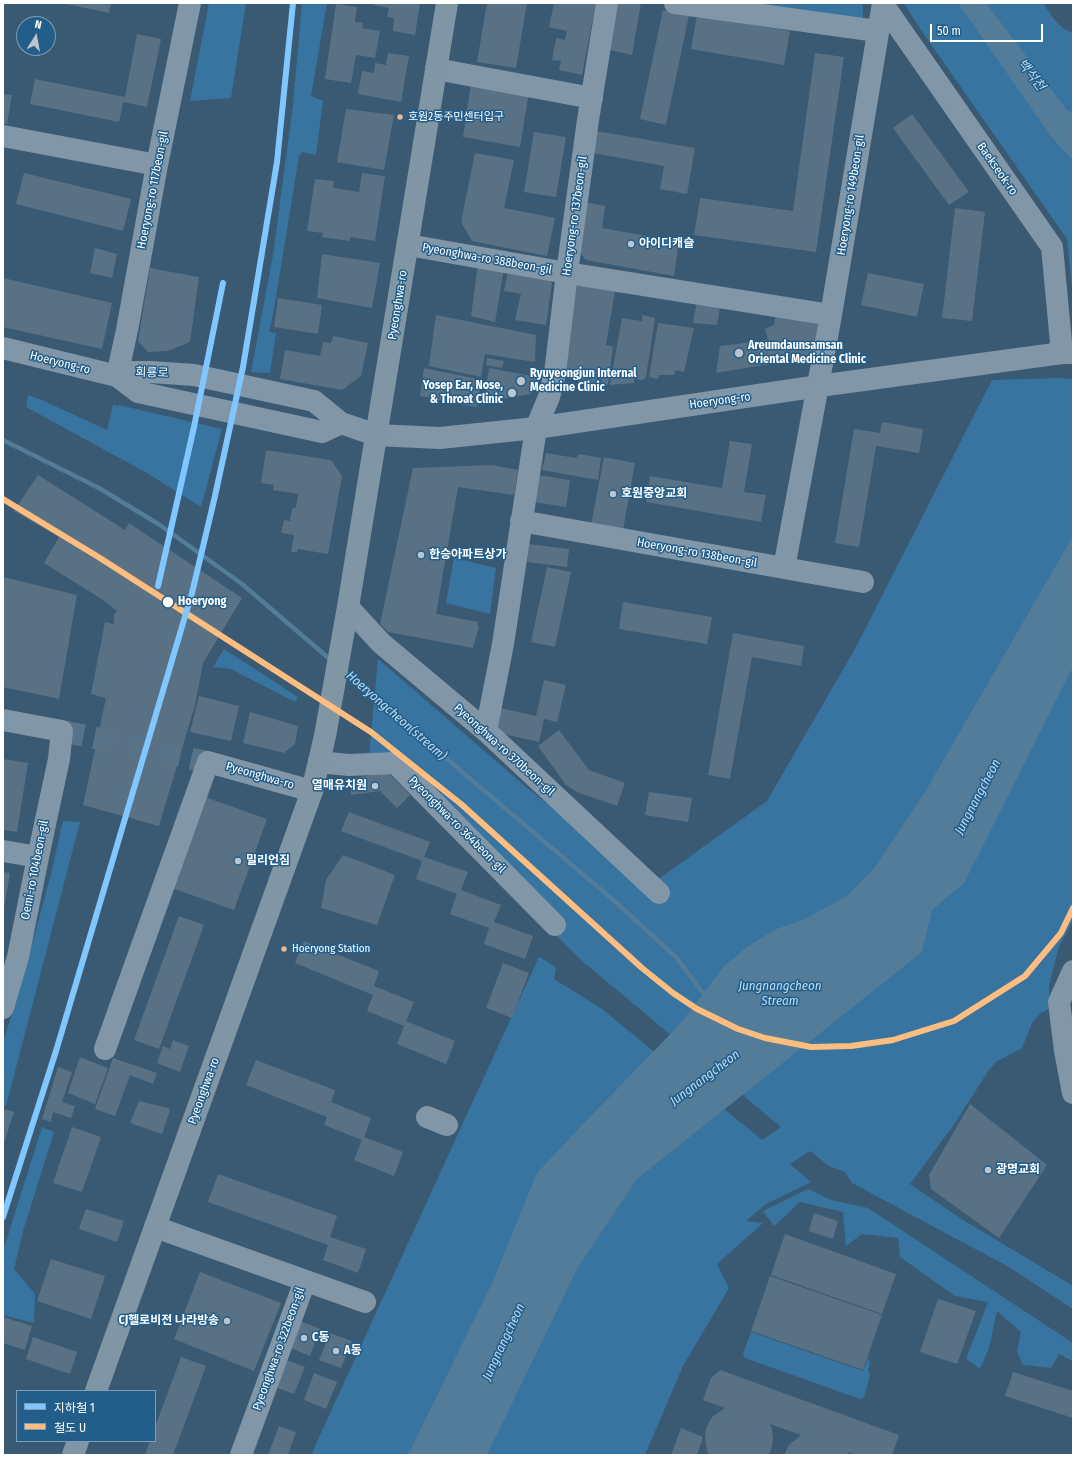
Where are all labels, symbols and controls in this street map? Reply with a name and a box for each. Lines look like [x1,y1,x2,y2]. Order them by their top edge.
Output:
north arrow [16,16,56,56]
scale bar [932,16,1045,42]
text: N [34,18,43,32]
text: 50 m [937,24,961,38]
water label: 백석천 [1014,56,1048,94]
place label: 호원2동주민센터입구 [408,110,504,124]
marker: 호원2동주민센터입구 [395,112,405,122]
street label: Hoeryong-ro 117beon-gil [134,130,172,250]
street label: Hoeryong-ro 149beon-gil [834,134,868,256]
street label: Baekseok-ro [974,140,1020,198]
street label: Hoeryong-ro 137beon-gil [559,155,591,277]
place label: 아이디캐슬 [639,237,694,251]
marker: 아이디캐슬 [626,239,636,249]
street label: Pyeonghwa-ro 388beon-gil [421,240,553,278]
street label: Pyeonghwa-ro [385,269,411,341]
place label: Areumdaunsamsan Oriental Medicine Clinic [748,339,866,367]
marker: Areumdaunsamsan Oriental Medicine Clinic [733,347,745,359]
street label: Hoeryong-ro [28,349,92,377]
street label: 회룡로 [135,365,169,381]
place label: Ryuyeongjun Internal Medicine Clinic [530,367,637,395]
marker: Ryuyeongjun Internal Medicine Clinic [515,375,527,387]
place label: Yosep Ear, Nose, & Throat Clinic [423,379,503,407]
marker: Yosep Ear, Nose, & Throat Clinic [506,387,518,399]
street label: Hoeryong-ro [688,390,752,412]
place label: 호원중앙교회 [621,487,687,501]
marker: 호원중앙교회 [608,489,618,499]
street label: Hoeryong-ro 138beon-gil [636,535,758,571]
place label: 한승아파트상가 [429,548,506,562]
marker: 한승아파트상가 [416,550,426,560]
marker: Hoeryong [161,595,175,609]
place label: Hoeryong [178,595,226,609]
water label: Hoeryongcheon(stream) [343,668,449,764]
street label: Pyeonghwa-ro 370beon-gil [451,701,557,799]
water label: Jungnangcheon [952,757,1004,837]
street label: Pyeonghwa-ro [224,759,296,793]
street label: Pyeonghwa-ro 364beon-gil [405,773,509,877]
place label: 열매유치원 [312,779,367,793]
marker: 열매유치원 [370,781,380,791]
street label: Oemi-ro 104beon-gil [18,819,52,921]
place label: 밀리언짐 [246,854,290,868]
marker: 밀리언짐 [233,856,243,866]
place label: Hoeryong Station [292,942,370,956]
marker: Hoeryong Station [279,944,289,954]
water label: Jungnangcheon Stream [738,978,822,1009]
water label: Jungnangcheon [667,1047,743,1109]
street label: Pyeonghwa-ro [185,1056,223,1126]
place label: 광명교회 [996,1163,1040,1177]
marker: 광명교회 [983,1165,993,1175]
street label: Pyeonghwa-ro 322beon-gil [250,1285,308,1413]
water label: Jungnangcheon [479,1301,529,1383]
place label: CJ헬로비전 나라방송 [119,1314,219,1328]
marker: CJ헬로비전 나라방송 [222,1316,232,1326]
place label: C동 [312,1331,329,1345]
marker: C동 [299,1333,309,1343]
place label: A동 [344,1344,362,1358]
marker: A동 [331,1346,341,1356]
legend [16,1390,156,1442]
text: 지하철 1 [54,1401,95,1415]
text: 철도 U [54,1421,86,1435]

